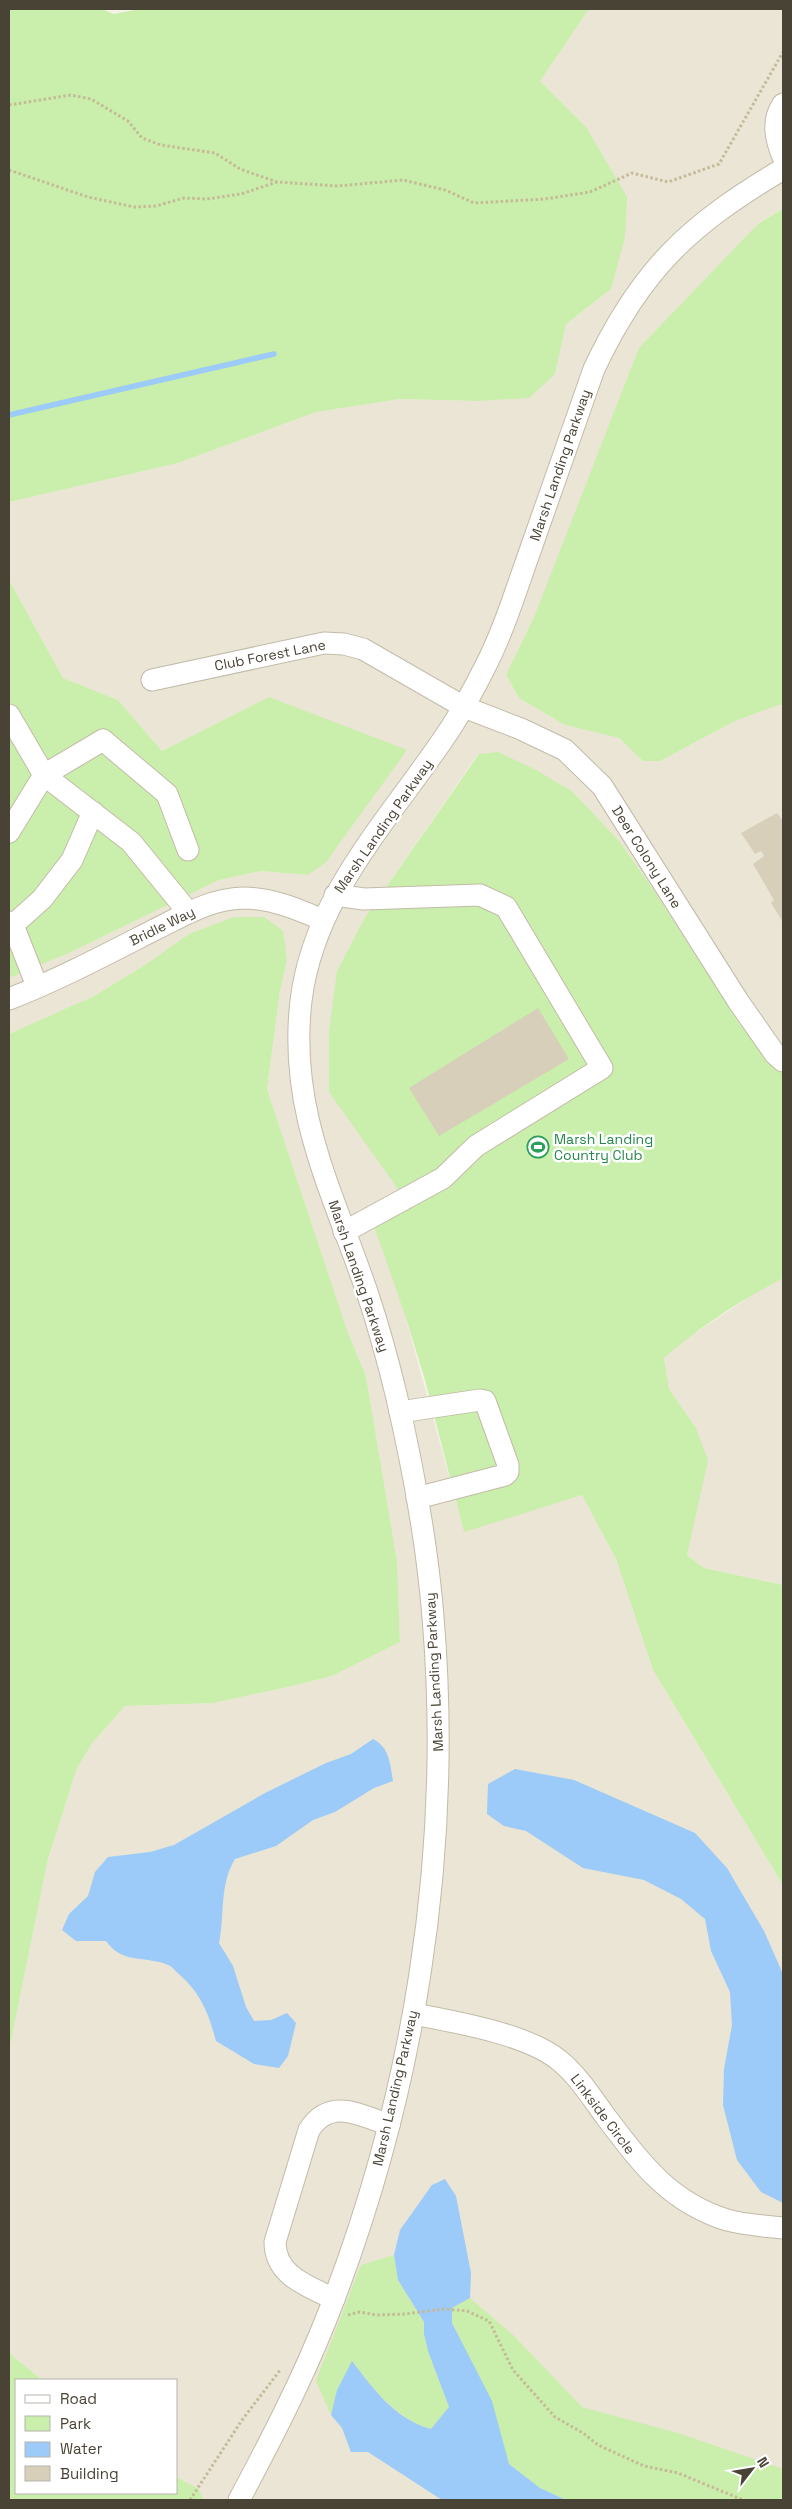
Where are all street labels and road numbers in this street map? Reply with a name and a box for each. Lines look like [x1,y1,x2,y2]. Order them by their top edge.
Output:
street label: Marsh Landing Parkway [526,387,594,543]
street label: Club Forest Lane [213,635,327,675]
street label: Marsh Landing Parkway [330,756,436,896]
street label: Deer Colony Lane [608,802,686,912]
street label: Bridle Way [126,902,198,950]
street label: Marsh Landing Parkway [325,1198,393,1354]
street label: Marsh Landing Parkway [421,1592,447,1752]
street label: Marsh Landing Parkway [368,2008,422,2168]
street label: Linkside Circle [567,2070,639,2158]

